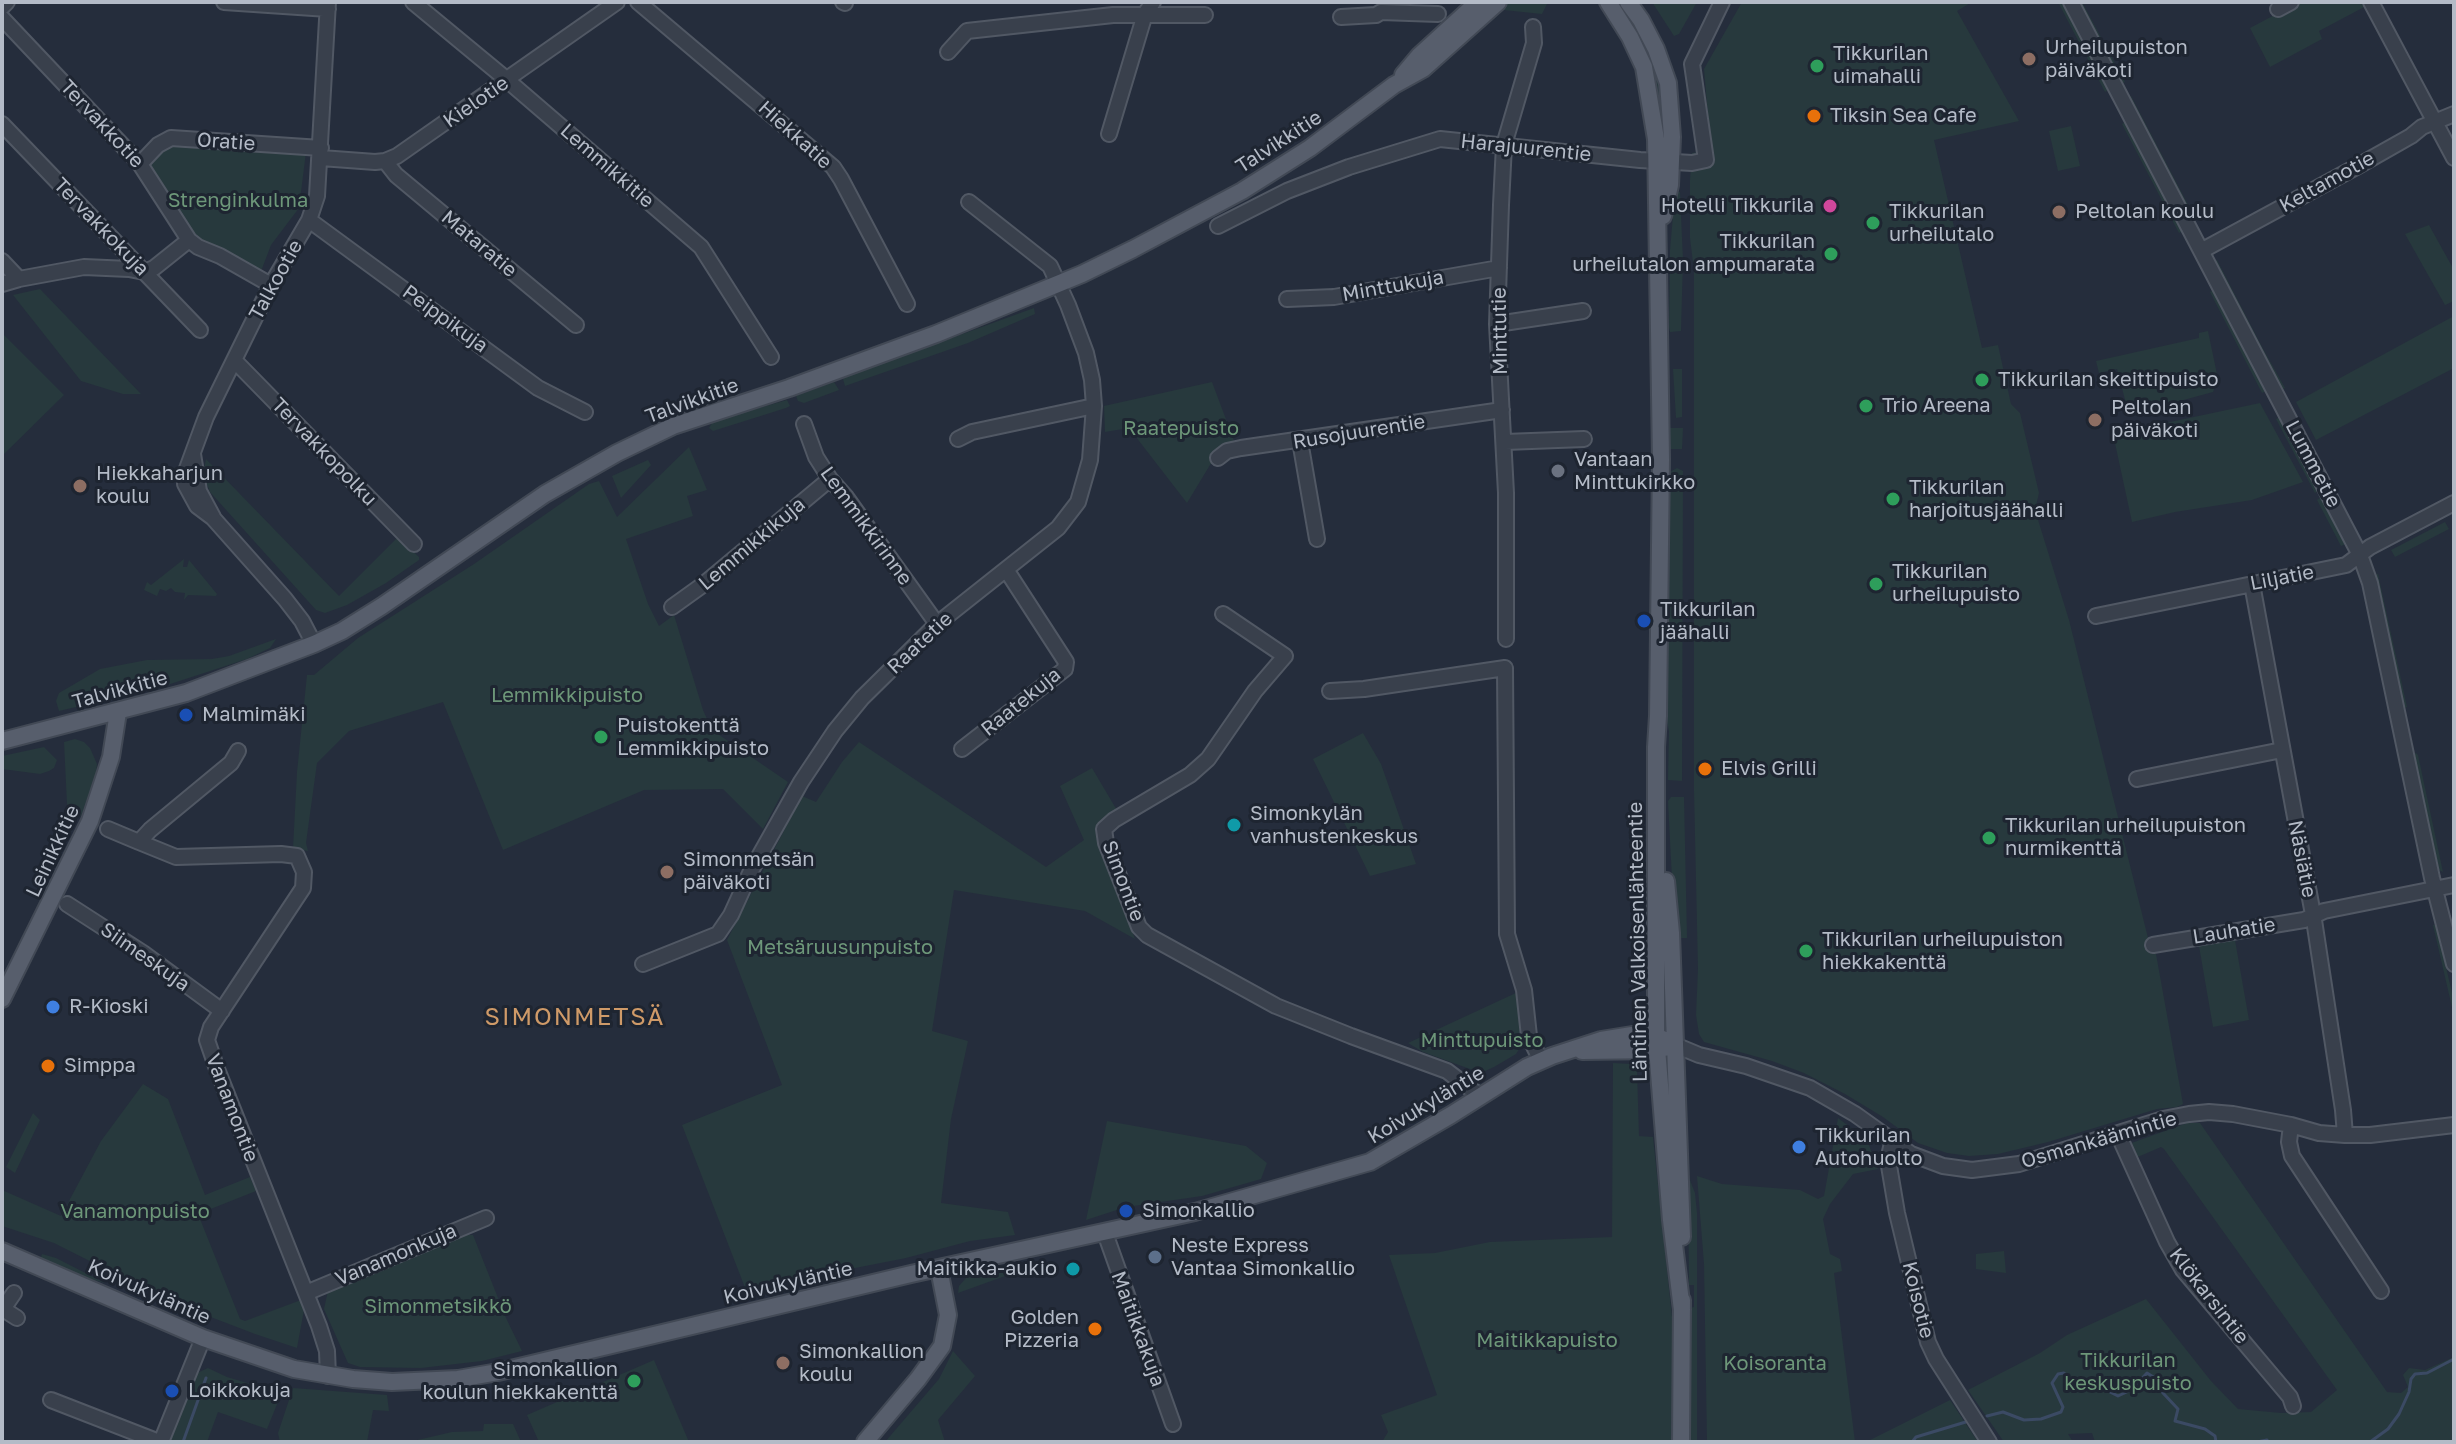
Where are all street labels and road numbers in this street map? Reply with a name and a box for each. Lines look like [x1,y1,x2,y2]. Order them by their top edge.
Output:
street label: Kielotie [439,71,513,133]
street label: Tervakkotie [55,75,149,173]
street label: Hiekkatie [753,96,837,174]
street label: Talvikkitie [1232,105,1326,179]
street label: Lemmikkitie [555,119,659,213]
street label: Oratie [196,128,256,156]
street label: Harajuurentie [1459,129,1593,167]
street label: Keltamotie [2275,146,2379,218]
street label: Tervakkokuja [48,173,154,281]
street label: Mataratie [436,205,522,283]
street label: Talkootie [244,236,308,324]
street label: Minttukuja [1340,265,1446,307]
street label: Peippikuja [398,280,492,358]
street label: Minttutie [1487,287,1513,375]
street label: Talvikkitie [642,373,742,429]
street label: Tervakkopolku [266,393,382,511]
street label: Rusojuurentie [1291,410,1427,454]
street label: Lummetie [2280,416,2346,512]
street label: Lemmikkirinne [815,462,917,590]
street label: Lemmikkikuja [694,493,810,595]
street label: Liljatie [2248,560,2316,596]
street label: Raatetie [882,607,958,679]
street label: Raatekuja [976,663,1066,741]
street label: Talvikkitie [70,666,170,714]
street label: Leinikkitie [21,801,85,901]
street label: Läntinen Valkoisenlähteentie [1624,802,1652,1082]
street label: Näsiätie [2283,818,2321,900]
street label: Simontie [1097,837,1149,925]
street label: Lauhatie [2191,913,2277,949]
street label: Siimeskuja [96,917,194,997]
street label: Vanamontie [200,1051,264,1165]
street label: Koivukyläntie [1363,1061,1489,1149]
street label: Osmankäämintie [2019,1106,2179,1174]
street label: Vanamonkuja [332,1219,460,1291]
street label: Klökarsintie [2164,1243,2254,1349]
street label: Koivukyläntie [84,1254,214,1330]
street label: Koivukyläntie [721,1257,855,1309]
street label: Koisotie [1897,1259,1939,1341]
street label: Maitikkakuja [1106,1268,1170,1390]

